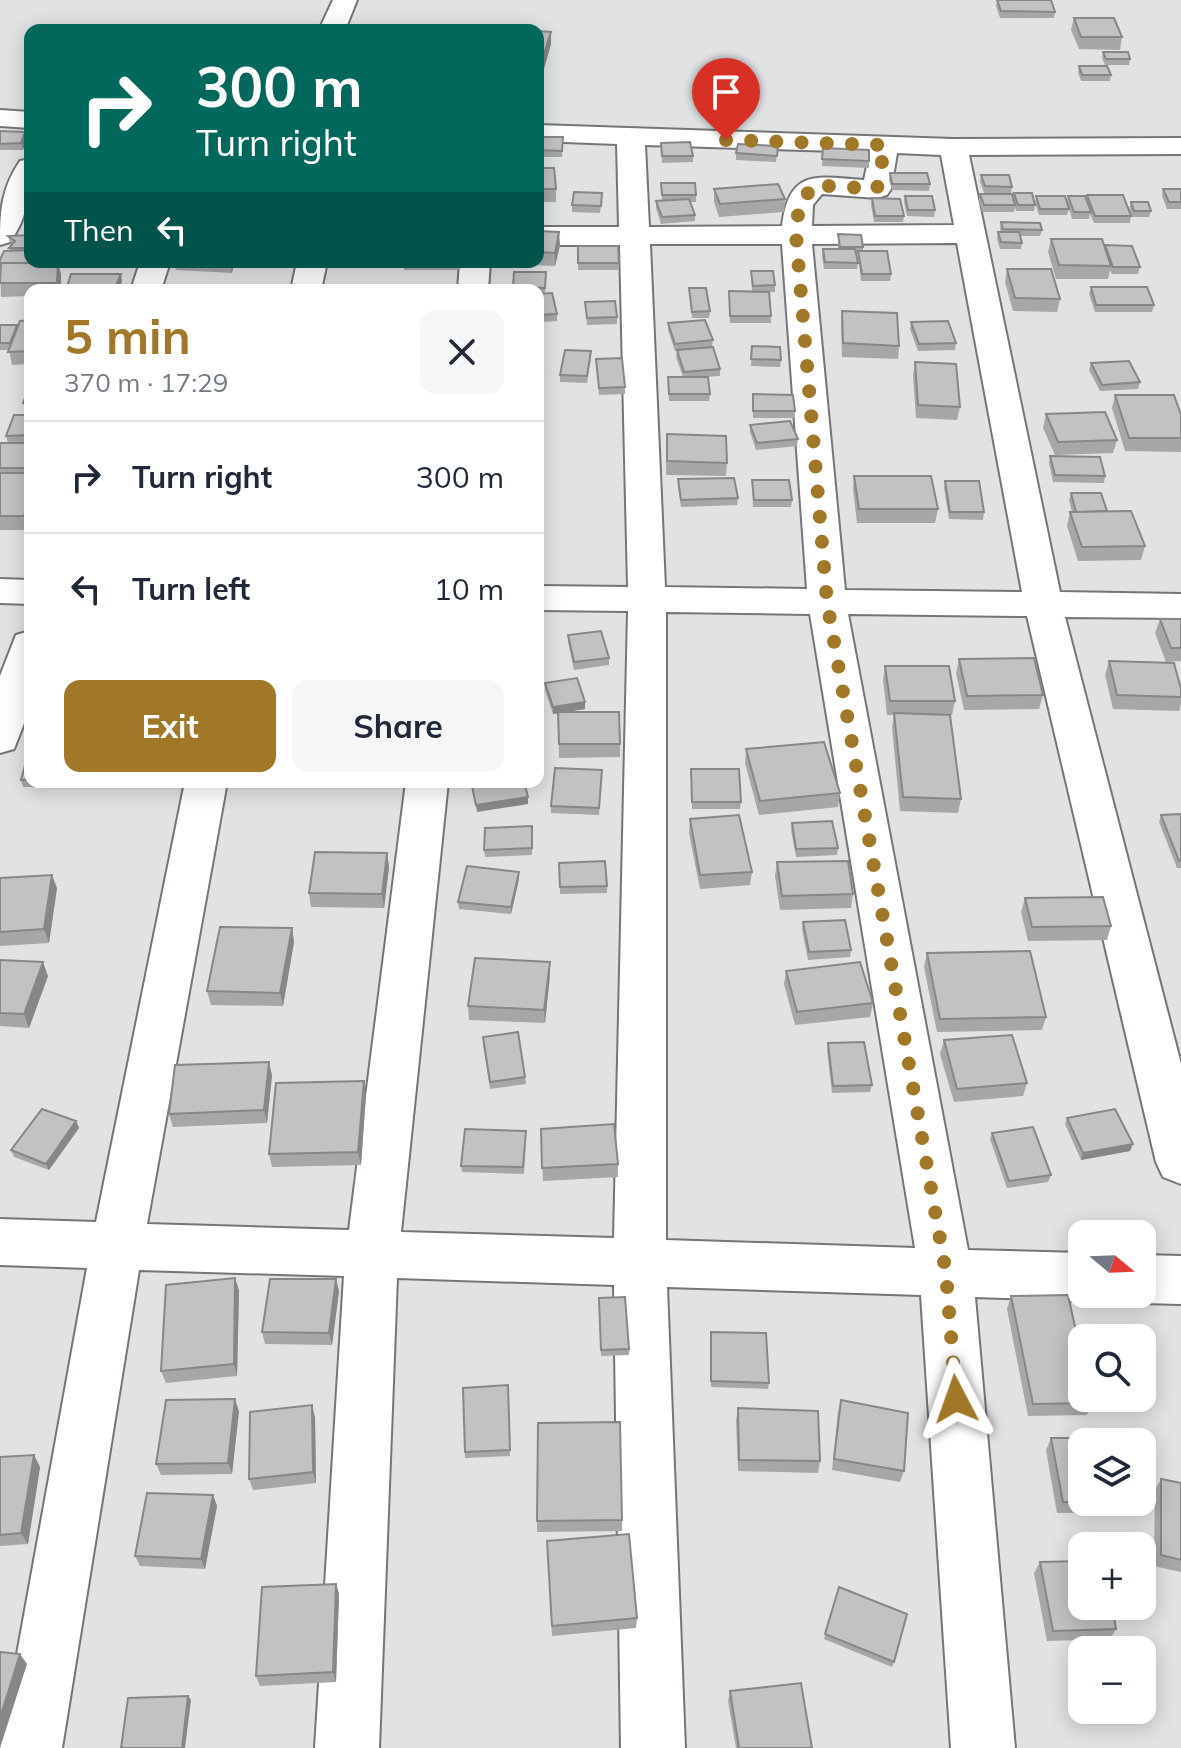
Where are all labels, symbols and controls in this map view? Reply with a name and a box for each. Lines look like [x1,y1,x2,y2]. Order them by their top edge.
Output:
text: 300 m [196,51,363,121]
icon: right [64,56,168,160]
pin [692,58,760,140]
icon: arrive [704,70,748,114]
text: Turn right [196,120,357,165]
icon: left [150,208,194,252]
text: Then [64,211,134,249]
text: 5 min [64,306,191,366]
button: close [420,310,504,394]
text: 370 m · 17:29 [64,366,228,399]
icon: right [64,455,108,499]
text: Turn right [132,458,272,496]
text: 300 m [416,458,504,496]
icon: left [64,567,108,611]
text: Turn left [132,570,250,608]
text: 10 m [434,570,504,608]
button: Exit [64,680,276,772]
button: Share [292,680,504,772]
north arrow [1068,1220,1156,1308]
map controls [1068,1220,1156,1724]
button: search [1068,1324,1156,1412]
position arrow [914,1357,998,1441]
button: layers [1068,1428,1156,1516]
button: + [1068,1532,1156,1620]
button: − [1068,1636,1156,1724]

